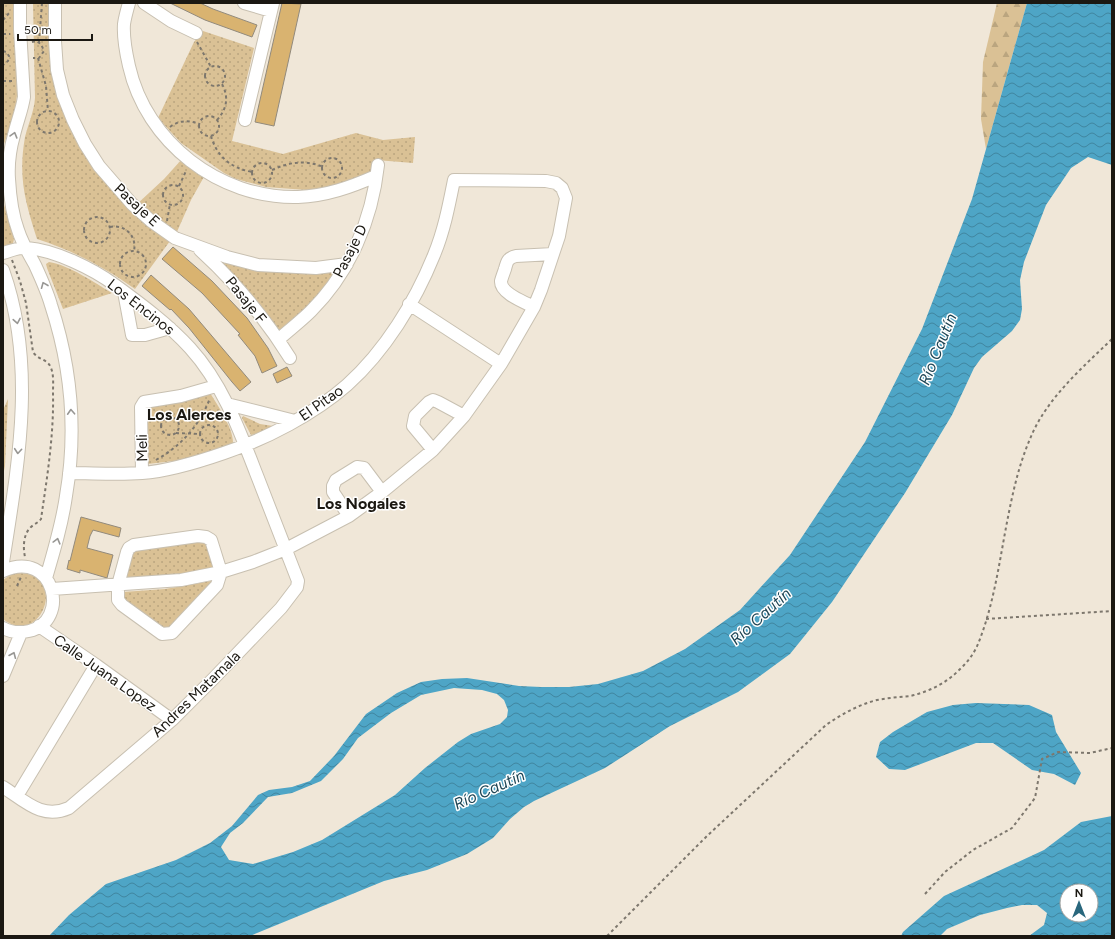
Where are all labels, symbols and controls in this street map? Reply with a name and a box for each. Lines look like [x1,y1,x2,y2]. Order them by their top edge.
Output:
scale bar [18,16,92,42]
text: 50 m [24,23,52,37]
one-way arrow [9,131,18,138]
street label: Pasaje E [111,179,163,231]
street label: Pasaje D [329,221,371,281]
street label: Pasaje F [222,273,270,327]
street label: Los Encinos [104,275,178,339]
one-way arrow [41,282,49,290]
water label: Río Cautín [914,310,960,388]
one-way arrow [12,318,21,325]
street label: El Pitao [295,381,347,425]
district label: Los Alerces [147,405,232,424]
one-way arrow [66,409,75,415]
street label: Meli [133,434,151,462]
one-way arrow [14,448,23,454]
district label: Los Nogales [316,494,406,513]
one-way arrow [52,537,61,544]
water label: Río Cautín [726,584,795,649]
street label: Calle Juana Lopez [50,631,160,715]
street label: Andres Matamala [148,647,244,741]
one-way arrow [8,651,16,658]
water label: Río Cautín [451,765,528,814]
north arrow [1059,883,1099,923]
text: N [1075,887,1083,900]

